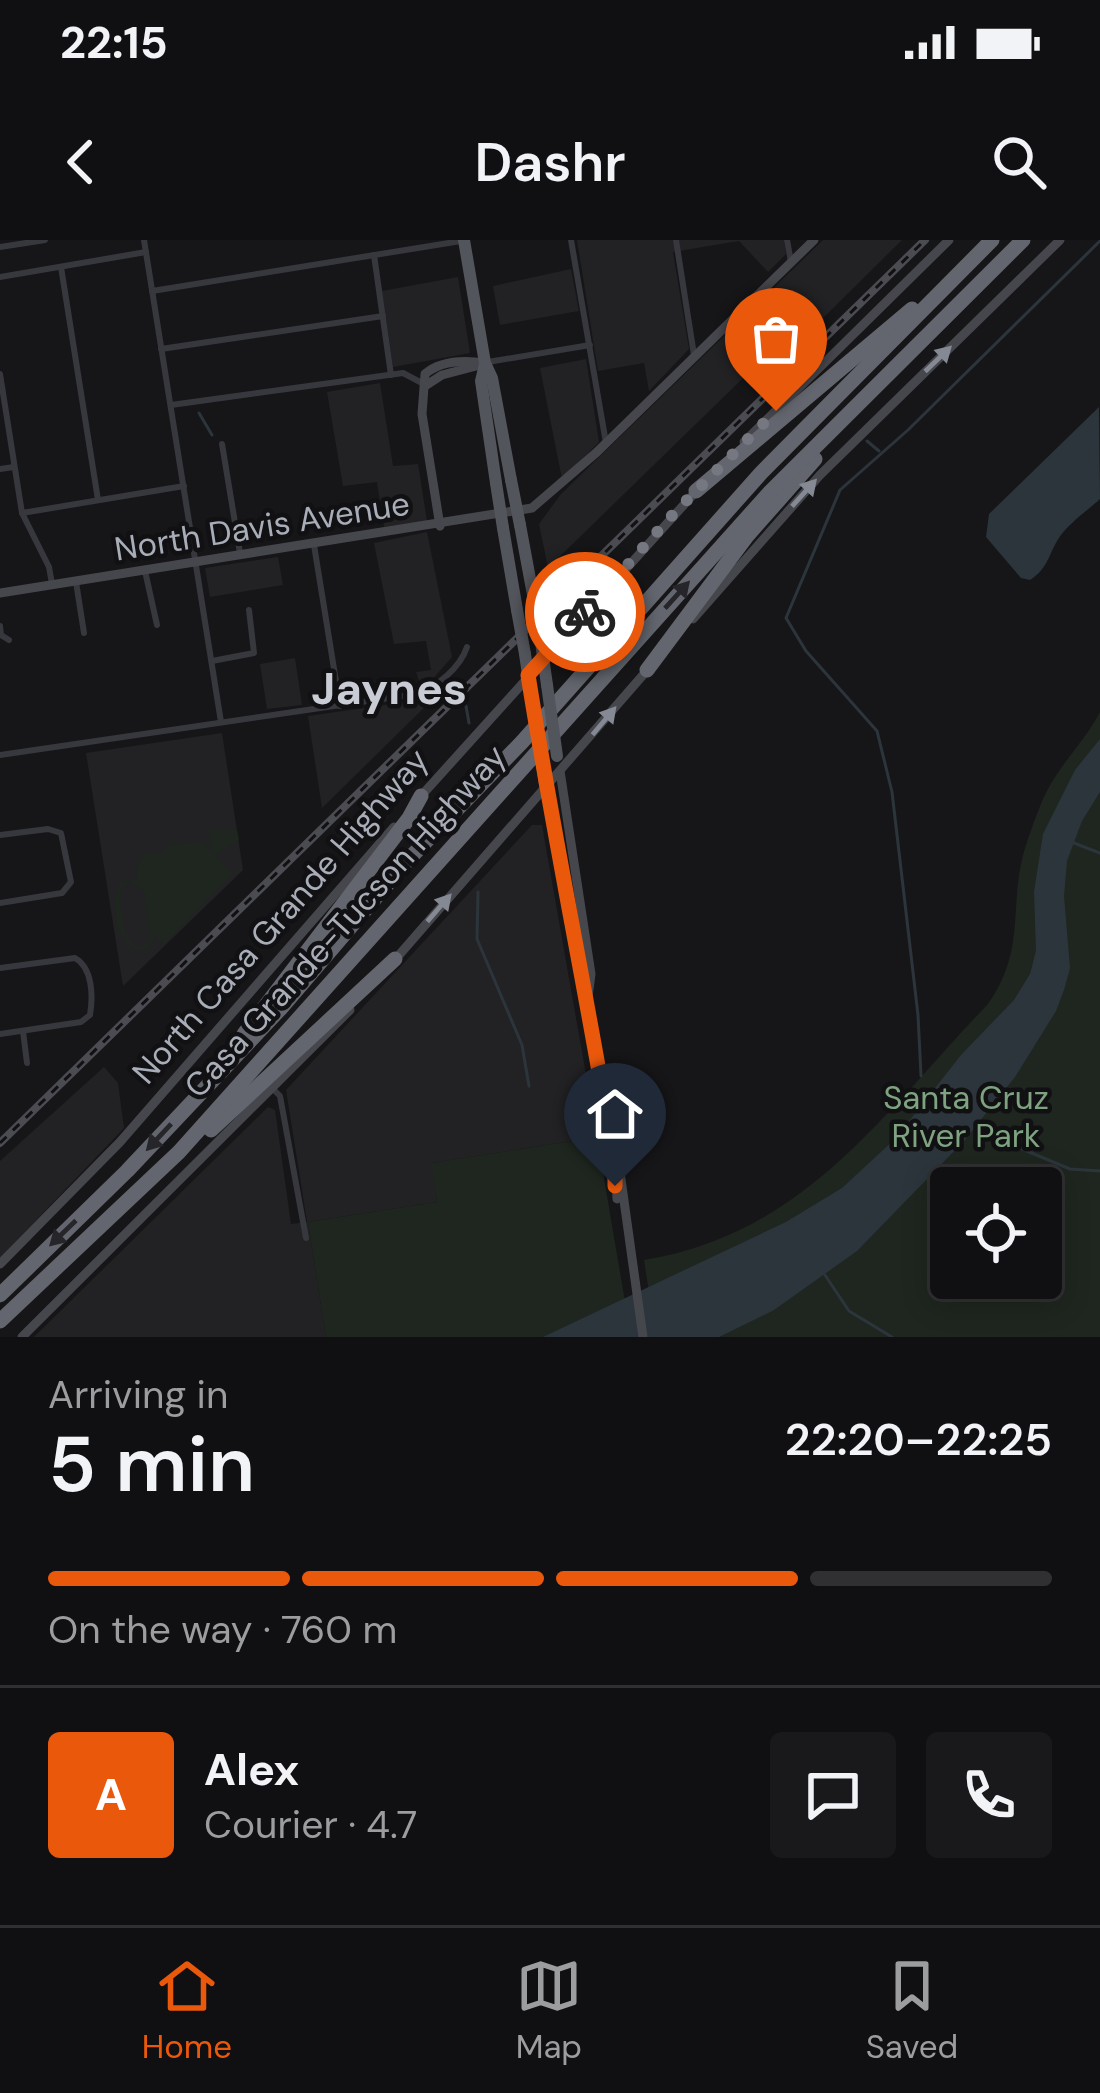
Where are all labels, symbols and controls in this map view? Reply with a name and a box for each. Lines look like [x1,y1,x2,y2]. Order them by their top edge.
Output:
text: 22:15 [60,13,168,72]
text: Dashr [474,127,626,198]
icon: back [48,129,114,195]
icon: search [986,129,1052,195]
pin [725,288,827,411]
icon: bag [743,306,809,372]
one-way arrow [923,345,952,373]
one-way arrow [790,478,817,508]
street label: North Davis Avenue [111,481,413,571]
courier [525,552,645,672]
icon: bike [552,579,618,645]
one-way arrow [663,580,690,610]
district label: Jaynes [311,659,467,718]
one-way arrow [590,706,616,736]
street label: Casa Grande-Tucson Highway [175,735,515,1107]
street label: North Casa Grande Highway [122,739,438,1093]
one-way arrow [426,893,452,923]
pin [564,1063,666,1186]
park label: Santa Cruz River Park [883,1076,1049,1157]
icon: home [582,1081,648,1147]
one-way arrow [146,1122,173,1151]
map controls [930,1167,1062,1299]
button: locate [930,1167,1062,1299]
one-way arrow [49,1219,77,1247]
text: Arriving in [48,1369,228,1420]
text: 22:20–22:25 [785,1410,1052,1469]
text: 5 min [48,1414,255,1515]
text: On the way · 760 m [48,1604,397,1655]
button: chat [770,1732,896,1858]
button: phone [926,1732,1052,1858]
text: Alex [204,1740,299,1799]
text: A [95,1765,127,1824]
text: Courier · 4.7 [204,1799,417,1850]
tab: Home [142,1953,232,2068]
tab: Map [516,1953,582,2068]
tab: Saved [866,1953,958,2068]

